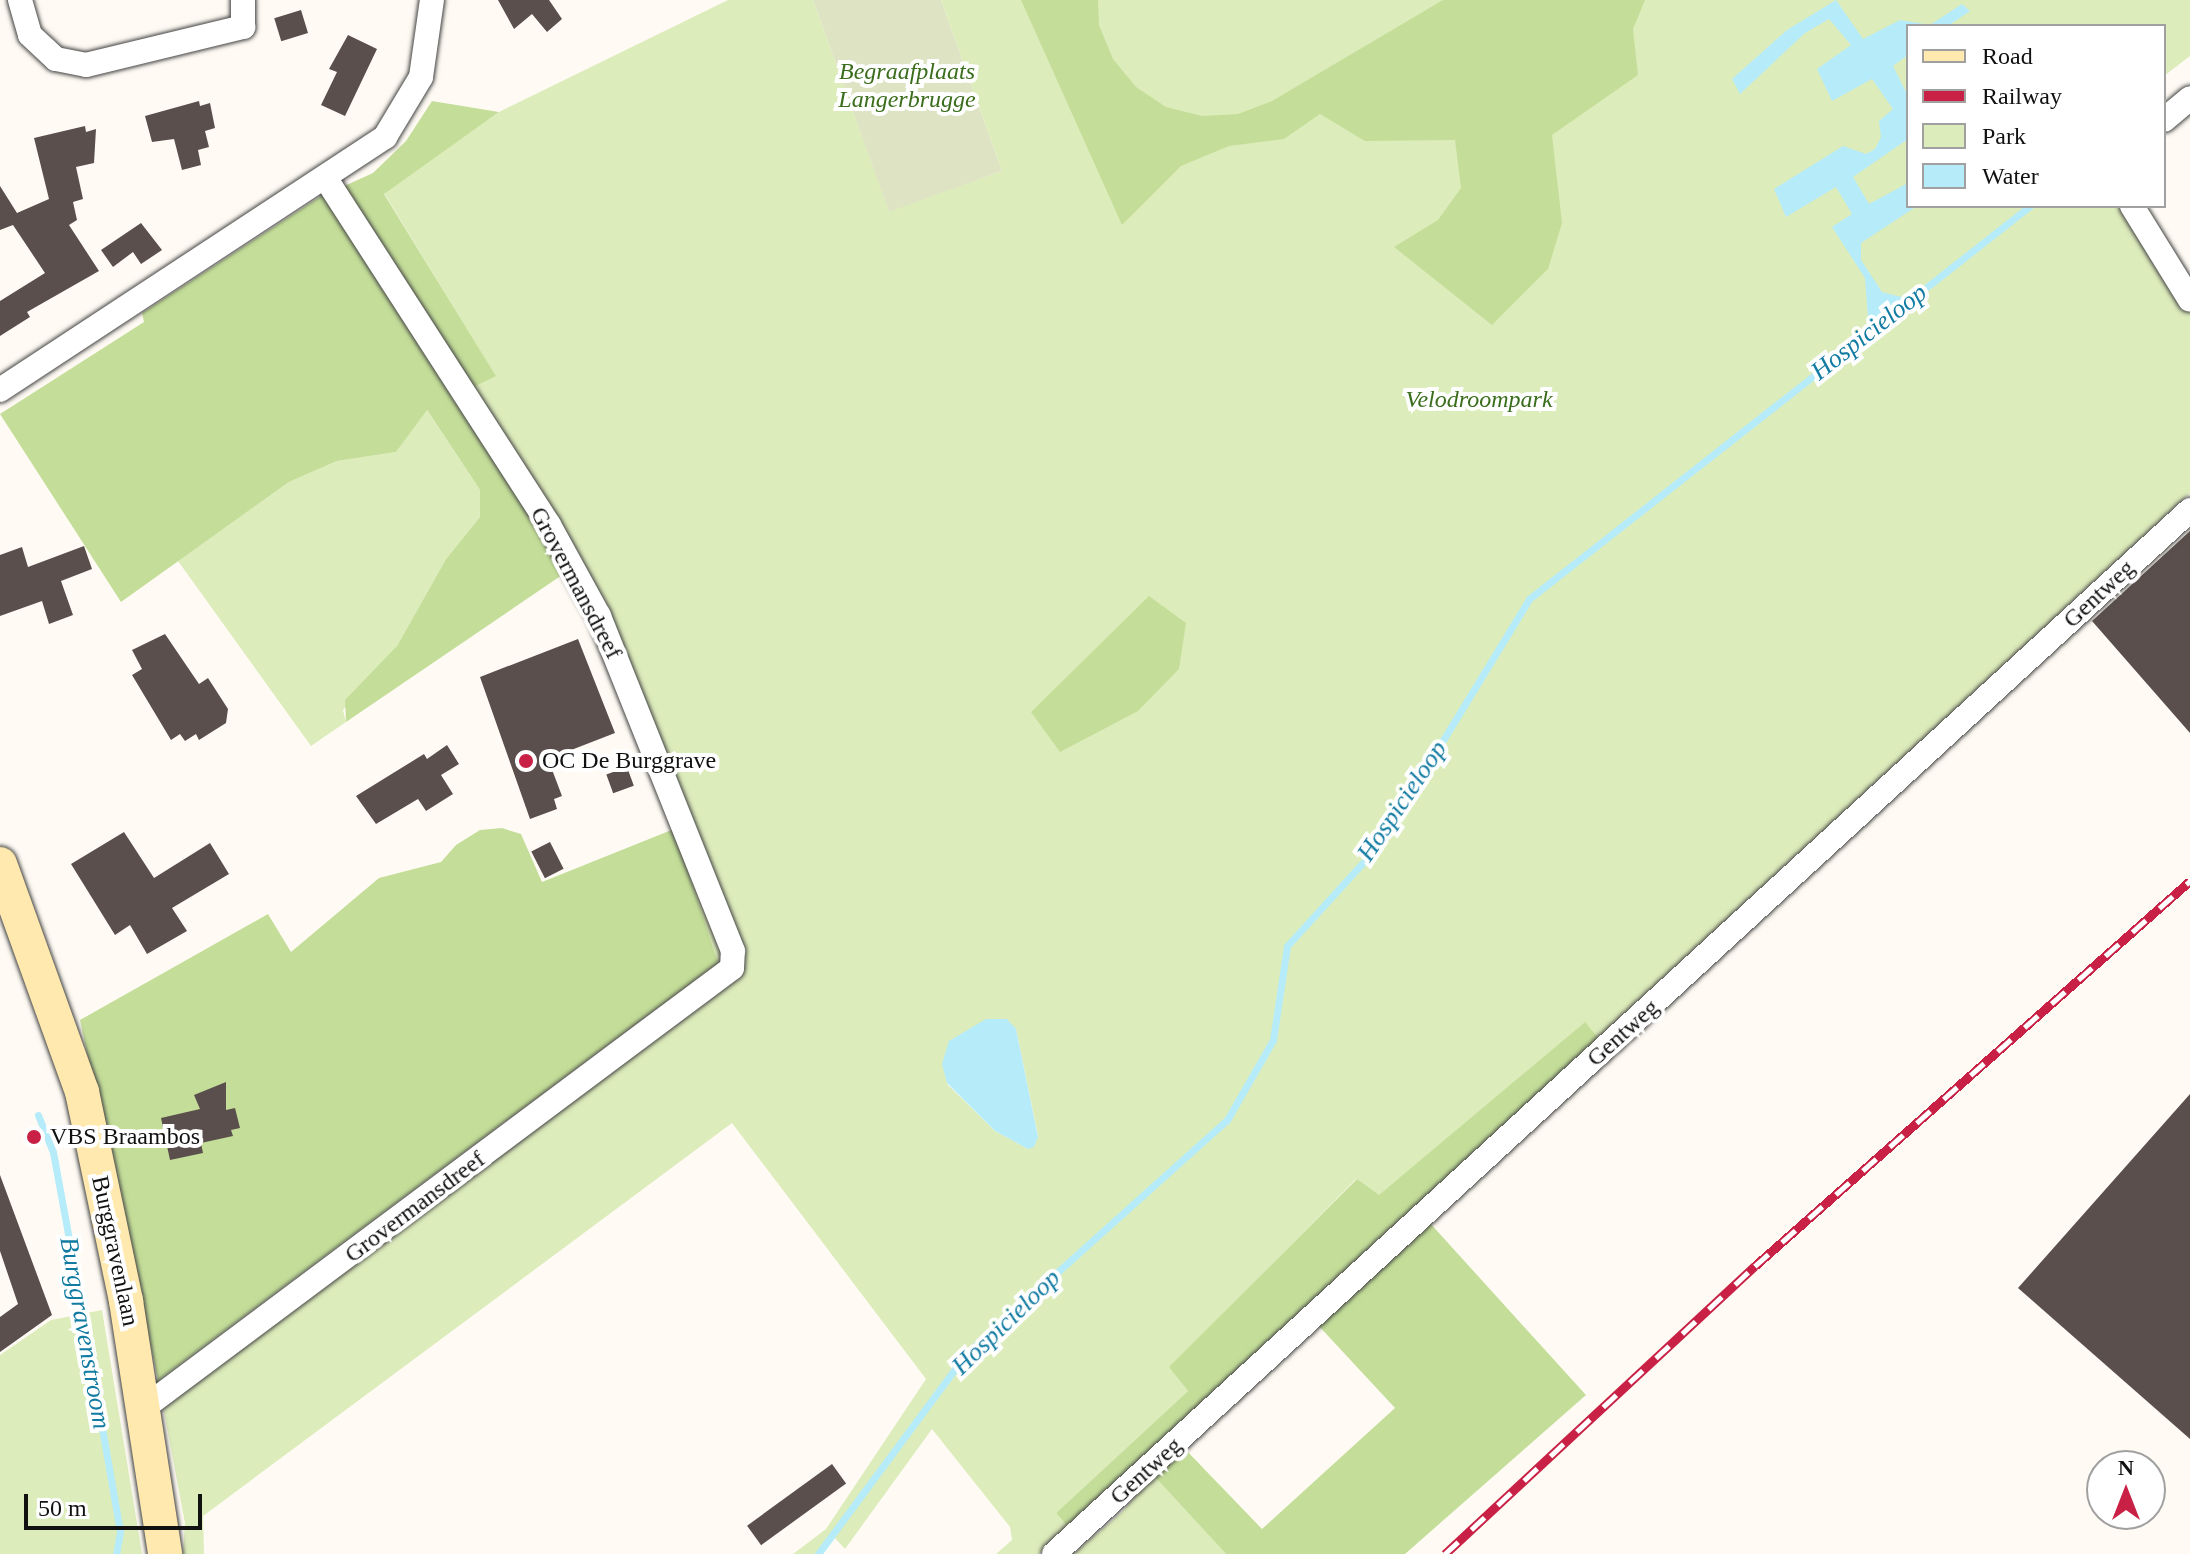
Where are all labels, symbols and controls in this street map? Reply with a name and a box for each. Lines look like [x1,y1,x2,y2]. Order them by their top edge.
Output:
legend [1906,24,2166,208]
text: Road [1982,43,2033,69]
park label: Begraafplaats Langerbrugge [838,58,976,114]
text: Railway [1982,83,2062,109]
text: Park [1982,123,2026,149]
text: Water [1982,163,2039,189]
water label: Hospicieloop [1805,277,1933,387]
park label: Velodroompark [1405,386,1553,414]
street label: Grovermansdreef [524,502,628,664]
street label: Gentweg [2057,554,2141,634]
water label: Hospicieloop [1350,735,1454,867]
place label: OC De Burggrave [542,747,716,775]
marker: OC De Burggrave [517,752,535,770]
street label: Gentweg [1581,993,1665,1073]
place label: VBS Braambos [50,1123,200,1151]
marker: VBS Braambos [25,1128,43,1146]
street label: Grovermansdreef [339,1145,491,1269]
street label: Burggravenlaan [85,1173,145,1329]
water label: Burggravenstroom [53,1235,117,1431]
water label: Hospicieloop [945,1263,1067,1381]
street label: Gentweg [1104,1431,1188,1511]
north arrow [2086,1450,2166,1530]
text: N [2118,1455,2134,1480]
scale bar [28,1478,206,1528]
text: 50 m [38,1495,87,1521]

